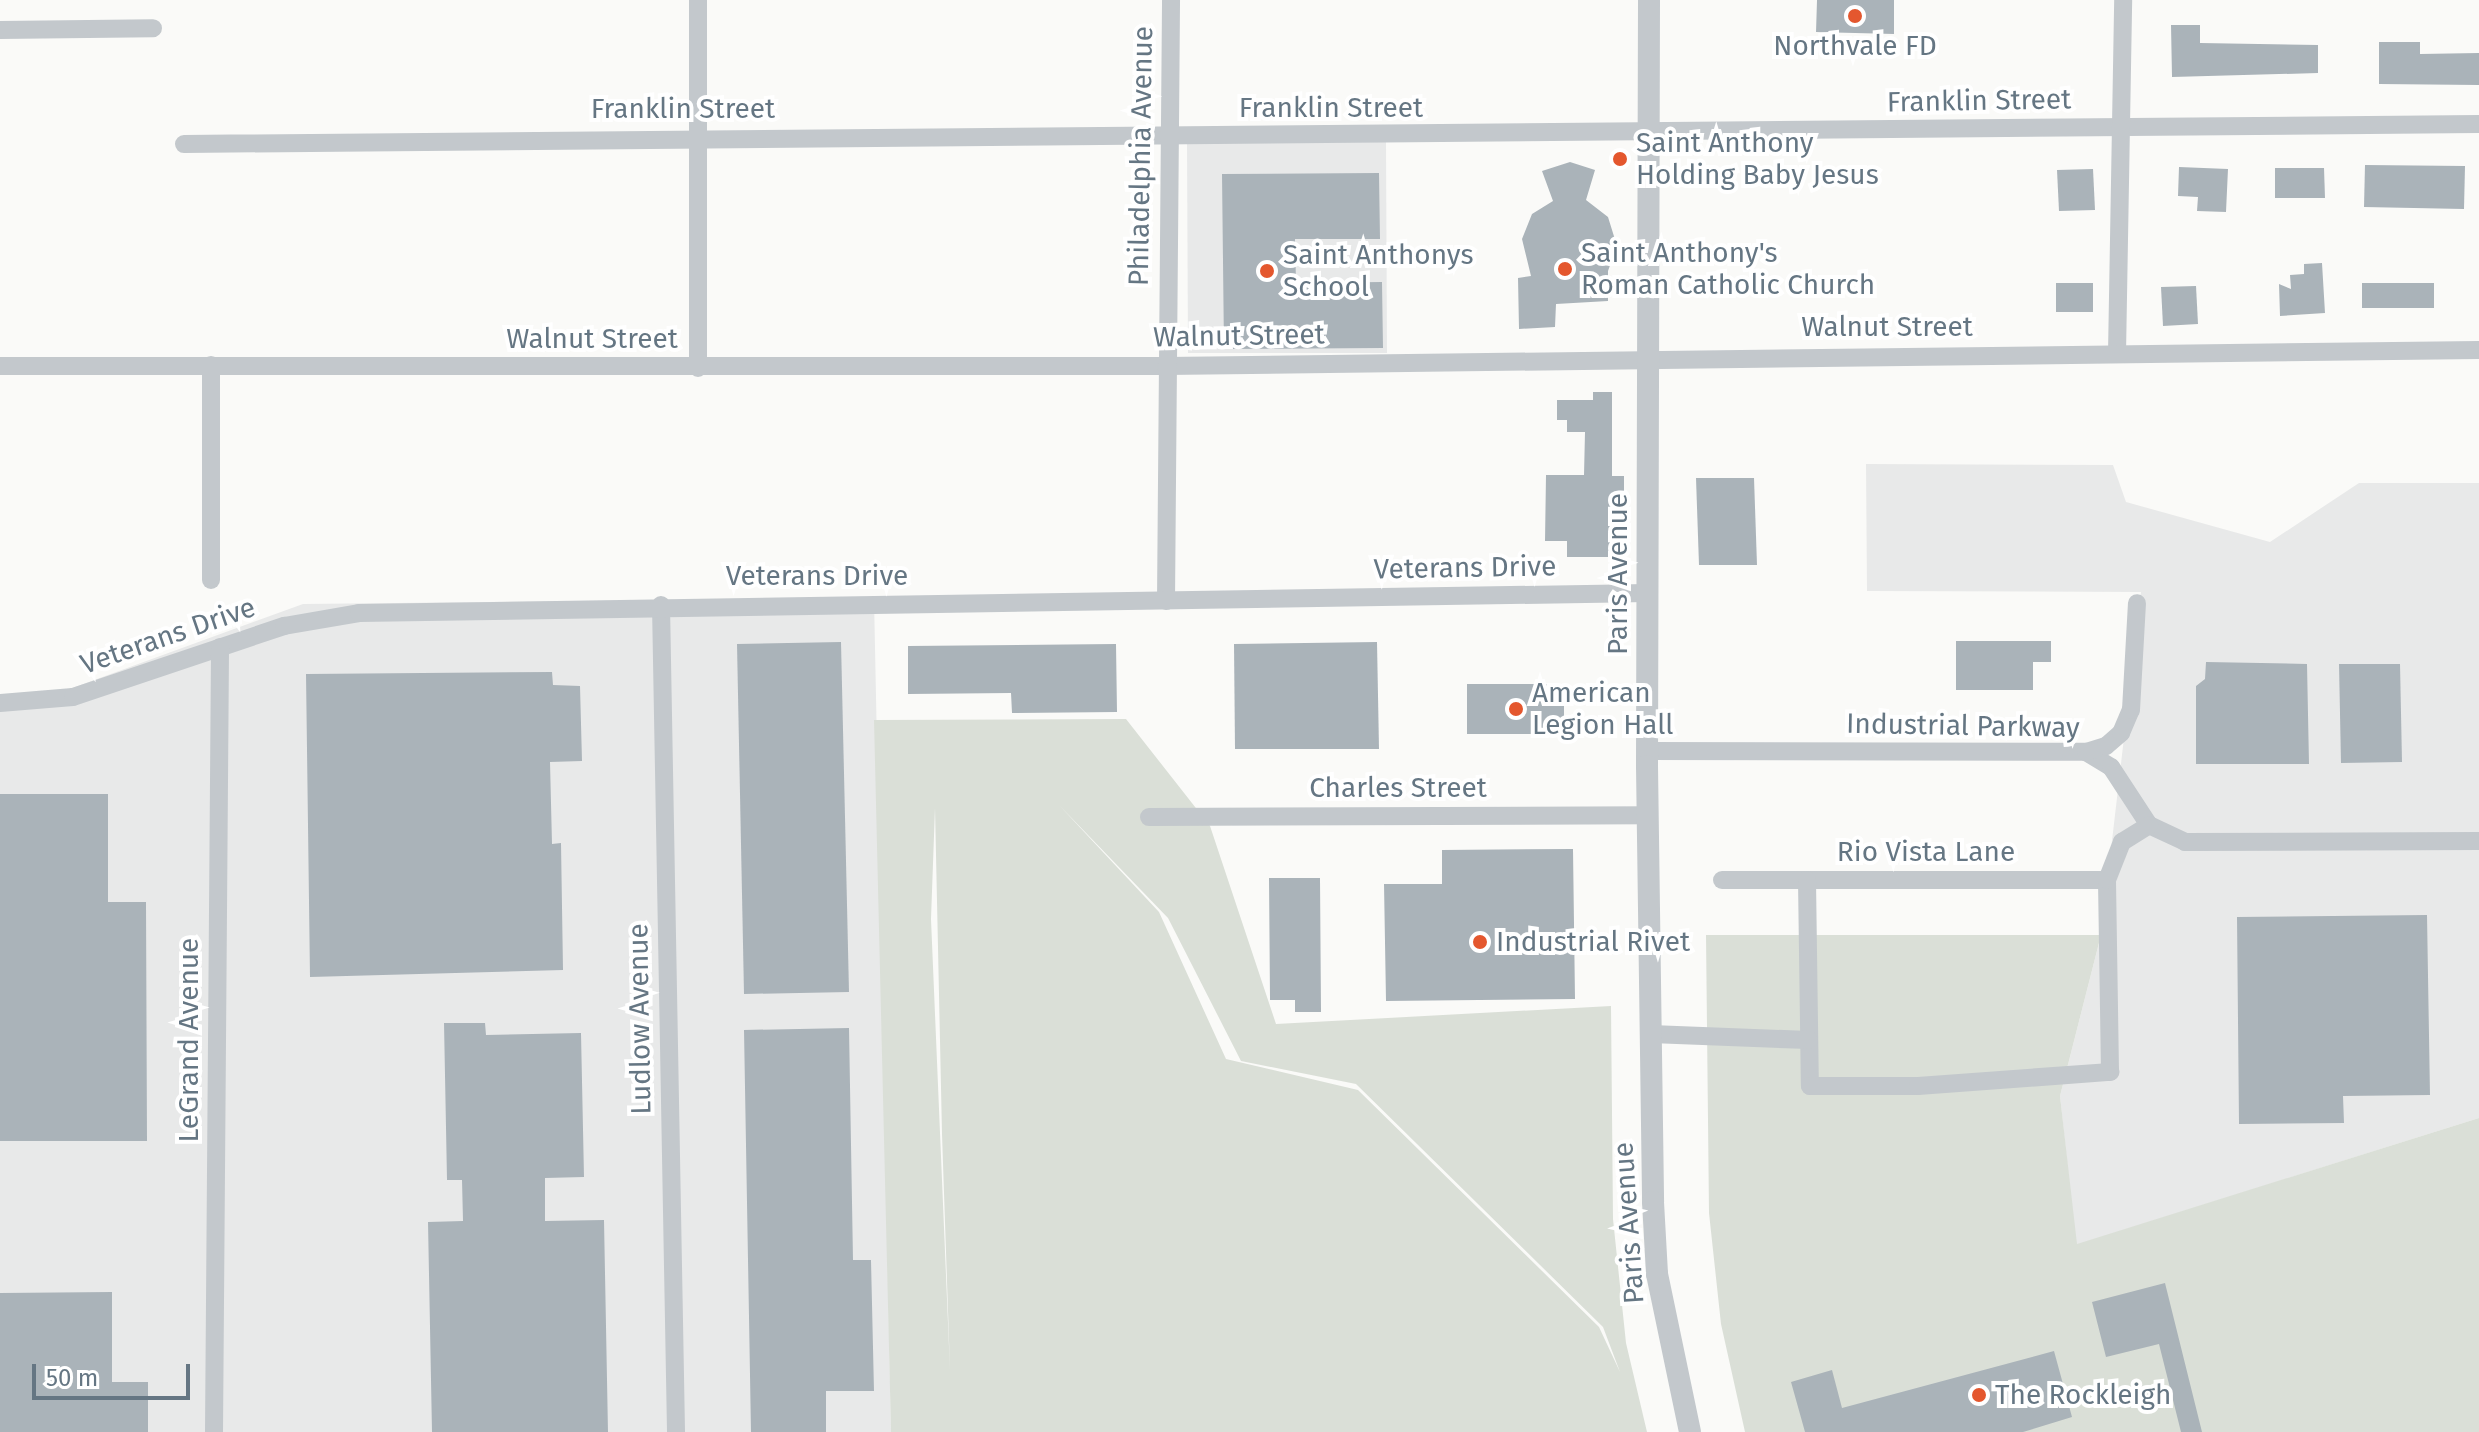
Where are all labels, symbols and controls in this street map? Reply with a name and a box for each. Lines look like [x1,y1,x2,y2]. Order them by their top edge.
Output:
marker: Northvale FD [1846,7,1864,25]
street label: Philadelphia Avenue [1122,26,1160,286]
place label: Northvale FD [1773,29,1937,63]
street label: Franklin Street [1886,83,2072,119]
street label: Franklin Street [1239,91,1423,125]
street label: Franklin Street [591,92,775,126]
place label: Saint Anthony Holding Baby Jesus [1636,126,1879,192]
marker: Saint Anthony Holding Baby Jesus [1611,150,1629,168]
place label: Saint Anthony's Roman Catholic Church [1581,236,1875,302]
place label: Saint Anthonys School [1283,238,1474,304]
marker: Saint Anthony's Roman Catholic Church [1556,260,1574,278]
marker: Saint Anthonys School [1258,262,1276,280]
street label: Walnut Street [1801,310,1973,344]
street label: Walnut Street [1153,318,1325,354]
street label: Walnut Street [506,322,678,356]
street label: Paris Avenue [1601,493,1635,655]
street label: Veterans Drive [1373,550,1557,586]
street label: Veterans Drive [726,559,908,593]
street label: Veterans Drive [76,590,260,682]
place label: American Legion Hall [1532,676,1674,742]
marker: American Legion Hall [1507,700,1525,718]
street label: Industrial Parkway [1846,707,2080,745]
street label: Charles Street [1309,771,1487,805]
street label: Rio Vista Lane [1837,835,2015,869]
street label: Ludlow Avenue [622,923,658,1115]
place label: Industrial Rivet [1496,925,1690,959]
marker: Industrial Rivet [1471,933,1489,951]
street label: LeGrand Avenue [172,938,206,1142]
street label: Paris Avenue [1607,1141,1651,1305]
scale bar [36,1348,194,1398]
text: 50 m [46,1364,98,1392]
place label: The Rockleigh [1995,1378,2171,1412]
marker: The Rockleigh [1970,1386,1988,1404]

